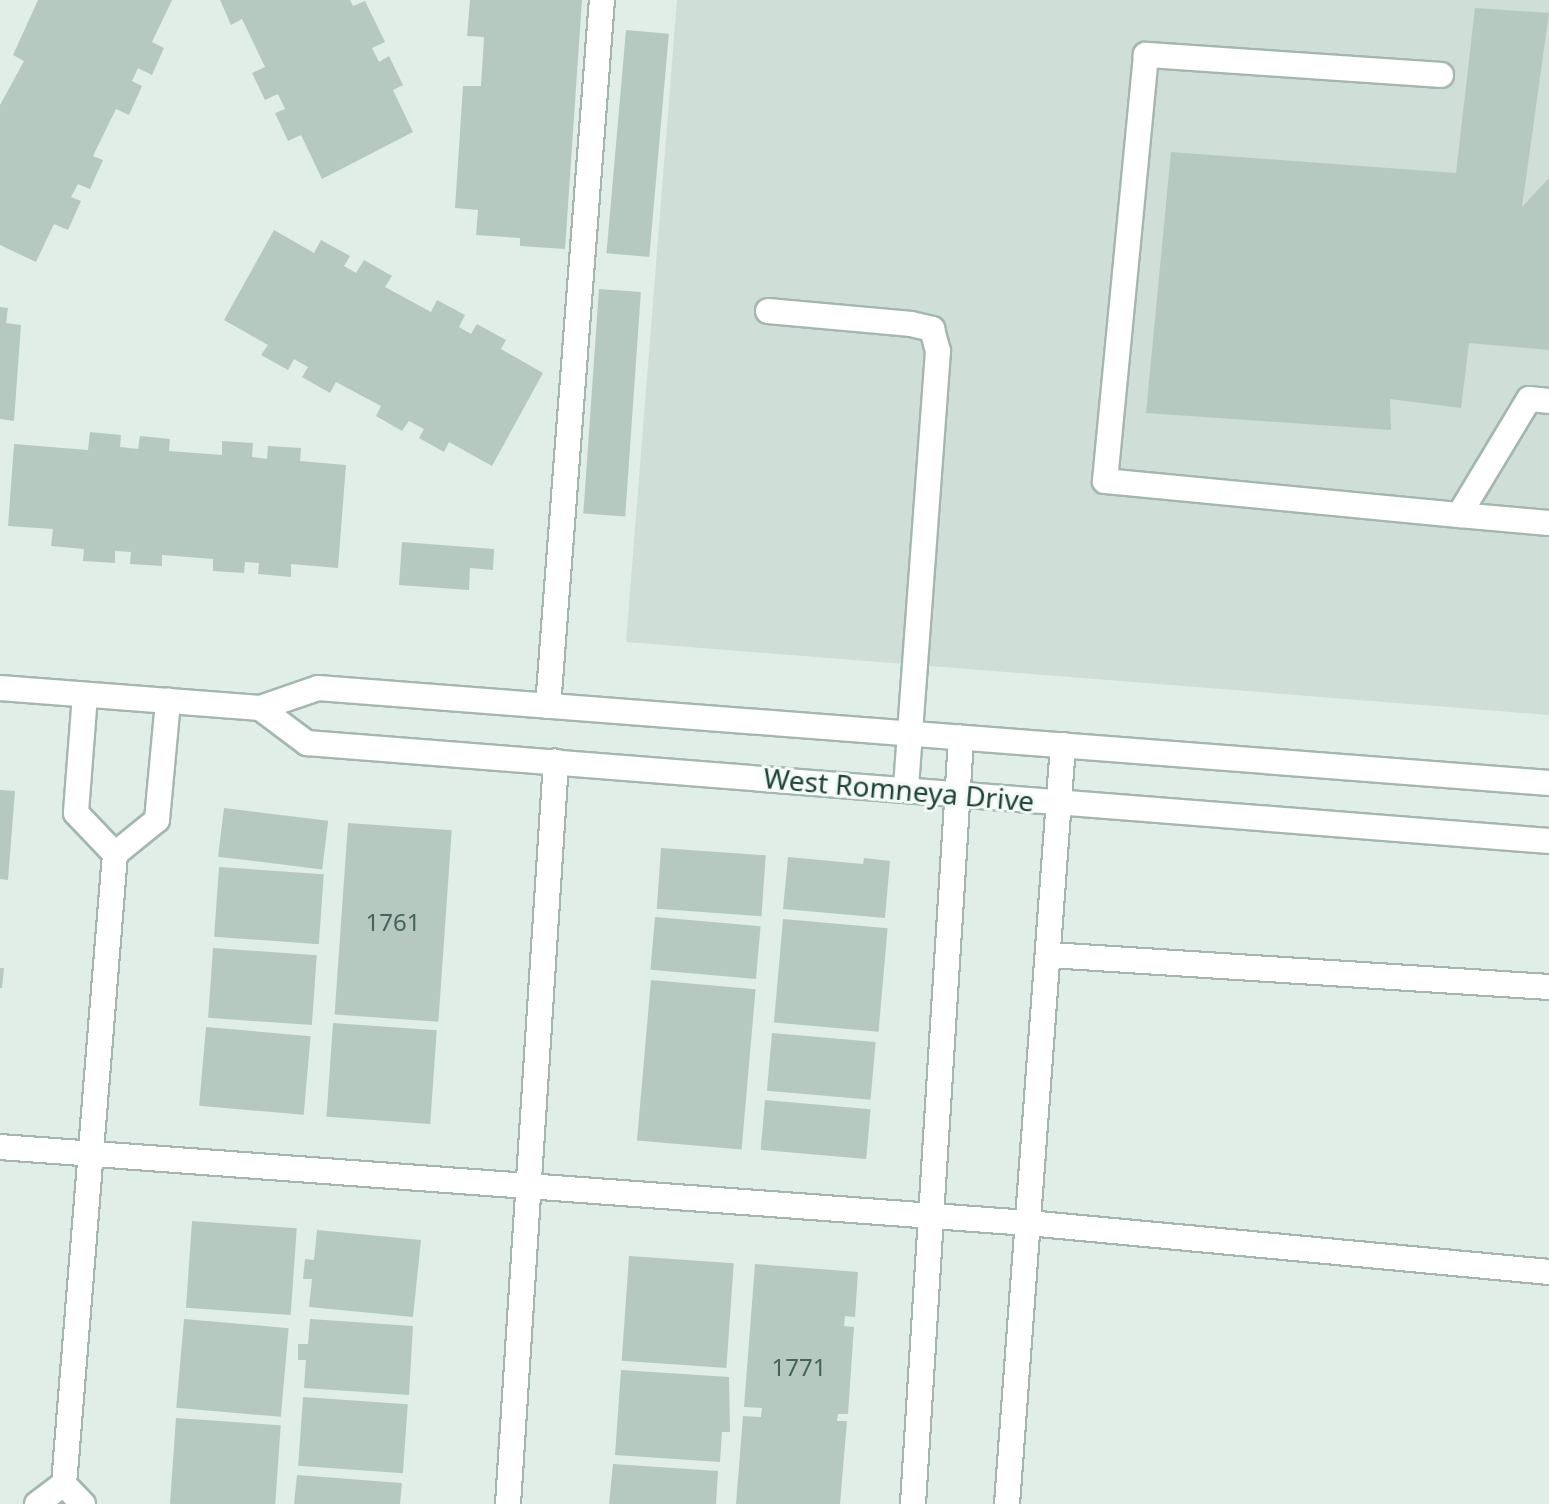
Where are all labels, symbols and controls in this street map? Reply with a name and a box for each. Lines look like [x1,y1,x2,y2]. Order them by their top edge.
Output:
street label: West Romneya Drive [762,760,1036,818]
house number: 1761 [366,908,420,936]
house number: 1771 [772,1353,826,1381]

